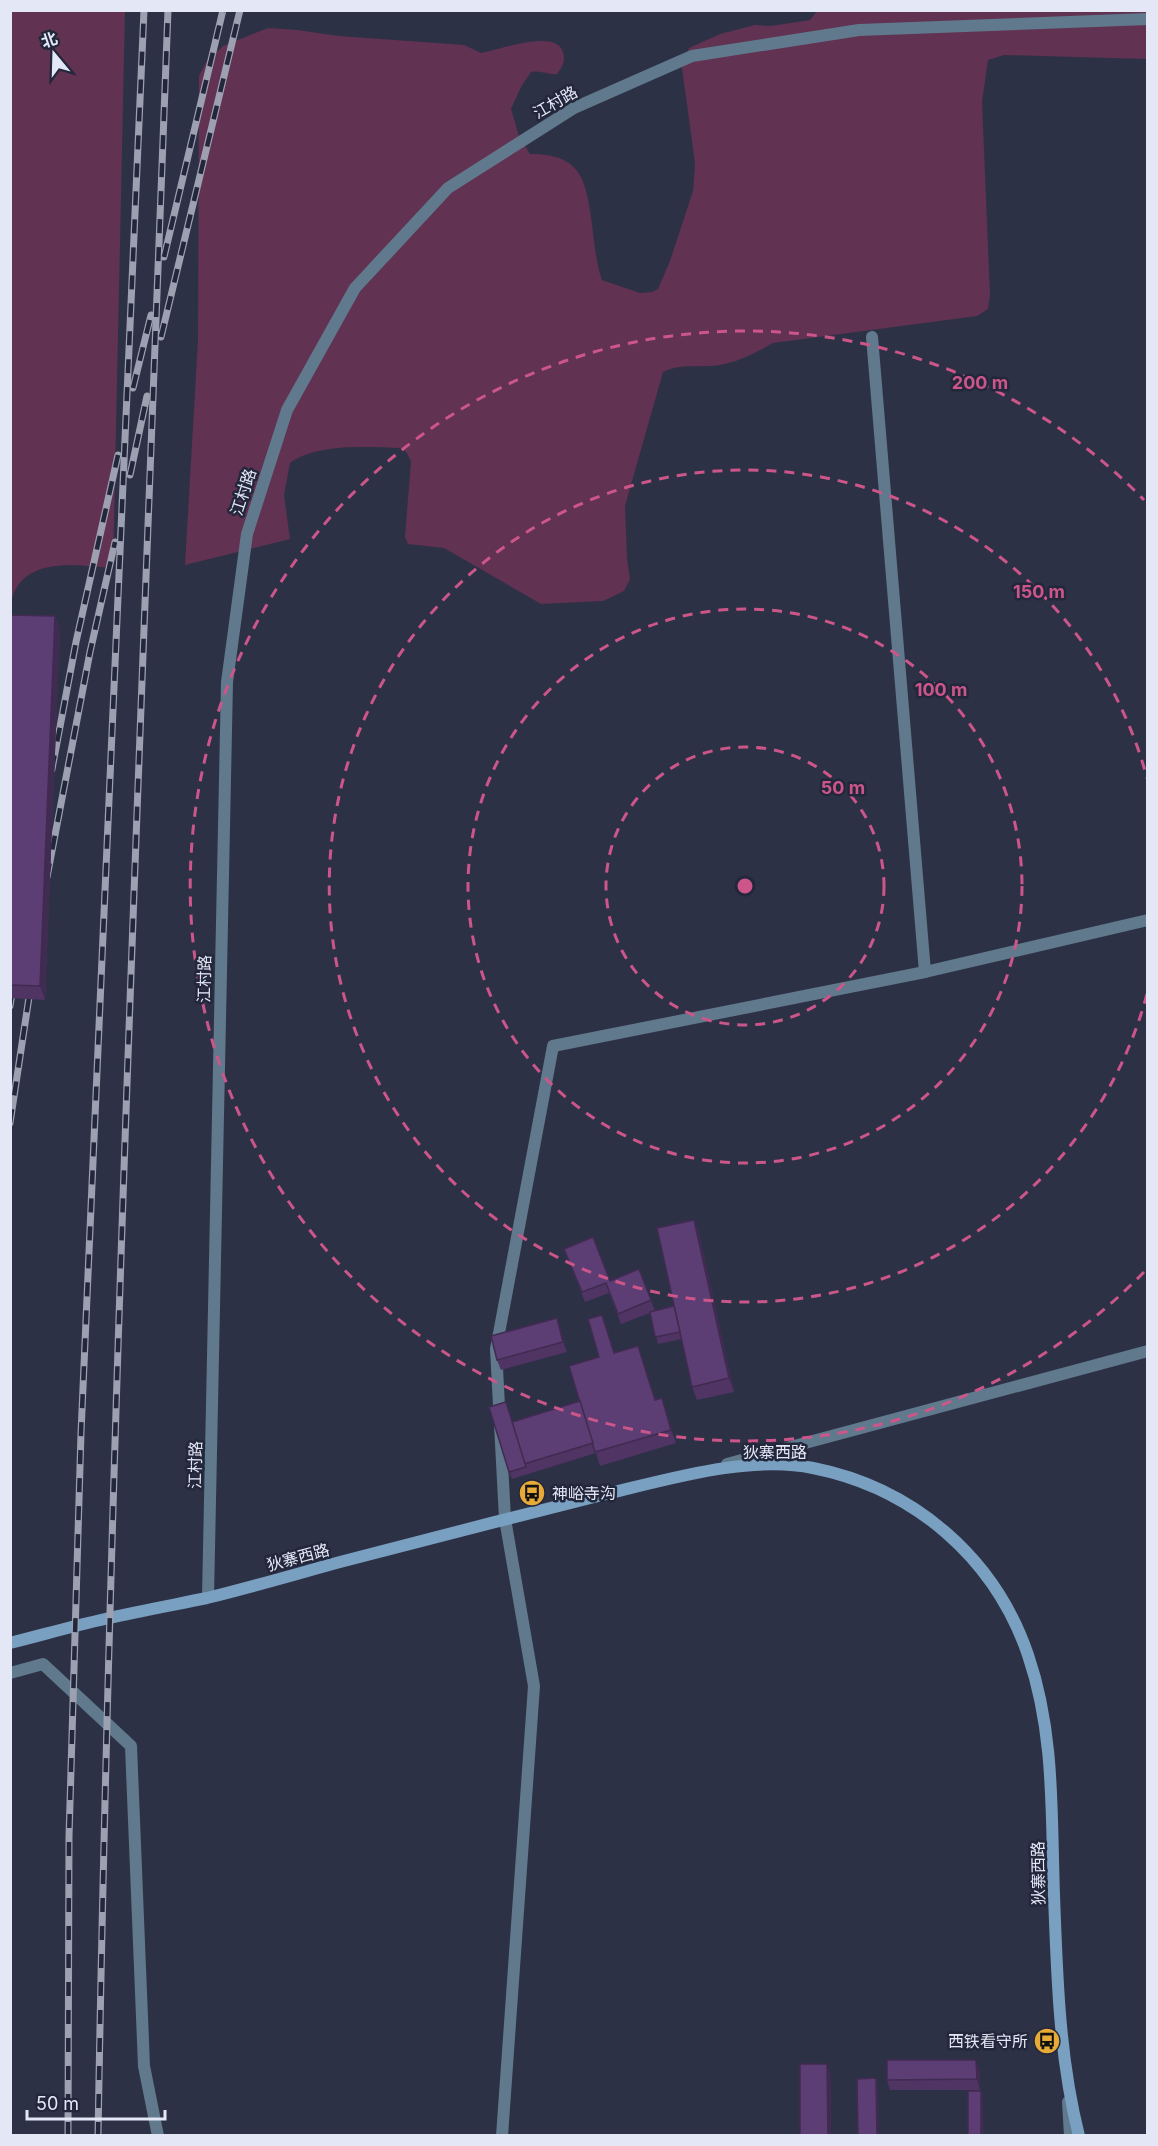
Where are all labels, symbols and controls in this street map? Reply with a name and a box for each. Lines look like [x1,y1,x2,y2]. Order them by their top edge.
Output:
north arrow [24,24,84,84]
text: 北 [38,28,60,52]
street label: 江村路 [529,81,581,123]
text: 200 m [952,372,1008,393]
street label: 江村路 [226,466,260,518]
text: 150 m [1013,581,1065,602]
text: 100 m [915,679,967,700]
text: 50 m [821,777,865,798]
centre of rings [735,876,755,896]
street label: 江村路 [194,955,214,1003]
street label: 江村路 [185,1441,205,1489]
street label: 狄寨西路 [743,1442,807,1462]
bus stop icon: 神峪寺沟 [517,1478,547,1508]
place label: 神峪寺沟 [552,1483,616,1503]
street label: 狄寨西路 [264,1539,332,1575]
street label: 狄寨西路 [1027,1841,1049,1905]
bus stop icon: 西铁看守所 [1032,2026,1062,2056]
place label: 西铁看守所 [948,2031,1028,2051]
scale bar [27,2083,165,2121]
text: 50 m [36,2093,79,2114]

